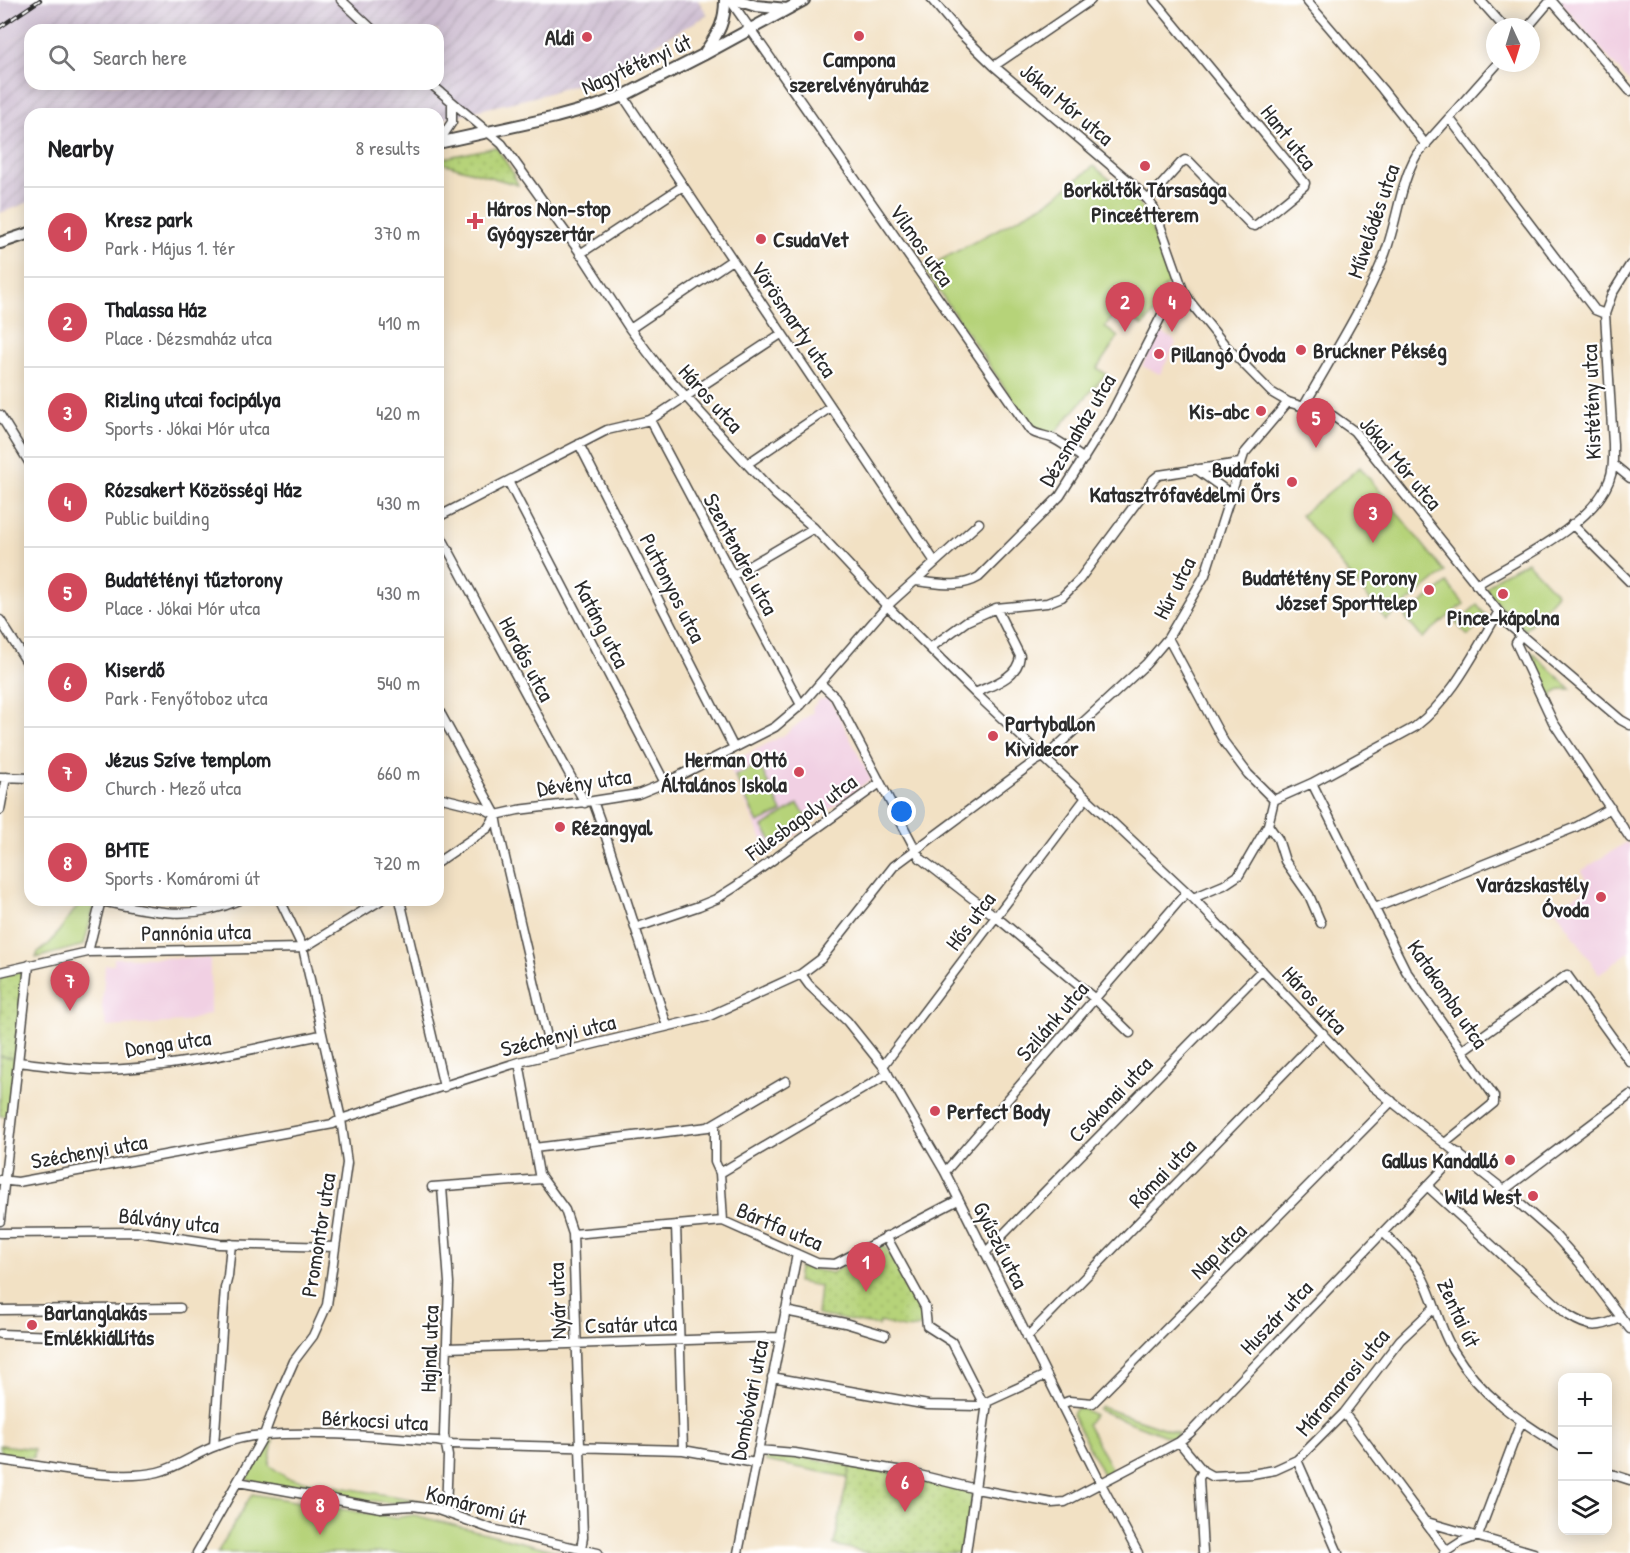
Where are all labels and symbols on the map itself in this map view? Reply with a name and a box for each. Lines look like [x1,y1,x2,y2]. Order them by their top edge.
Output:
north arrow [1486,18,1540,72]
place label: Aldi [545,22,575,52]
street label: Nagytétényi út [576,26,696,102]
marker: Campona szerelvényáruház [852,29,866,43]
marker: Aldi [580,30,594,44]
place label: Campona szerelvényáruház [789,44,929,100]
street label: Jókai Mór utca [1014,56,1121,152]
street label: Hant utca [1254,98,1324,176]
marker: Borköltők Társasága Pinceétterem [1138,159,1152,173]
street label: Művelődés utca [1340,160,1407,282]
place label: Borköltők Társasága Pinceétterem [1064,174,1227,229]
place label: Háros Non-stop Gyógyszertár [487,193,611,249]
street label: Vilmos utca [883,198,961,292]
marker: Háros Non-stop Gyógyszertár [468,214,482,228]
place label: CsudaVet [773,224,850,254]
marker: CsudaVet [754,232,768,246]
street label: Vörösmarty utca [744,255,844,383]
pin: 2 [1106,282,1144,332]
pin: 4 [1152,282,1192,332]
place label: Bruckner Pékség [1313,335,1447,366]
place label: Pillangó Óvoda [1171,339,1286,370]
marker: Bruckner Pékség [1294,343,1308,357]
street label: Kistétény utca [1574,343,1608,460]
marker: Pillangó Óvoda [1152,347,1166,361]
street label: Háros utca [672,357,750,439]
street label: Dézsmaház utca [1032,368,1123,492]
place label: Kis-abc [1189,396,1249,426]
pin: 5 [1296,398,1336,448]
marker: Kis-abc [1254,404,1268,418]
street label: Jókai Mór utca [1353,410,1449,517]
place label: Budafoki Katasztrófavédelmi Őrs [1090,454,1281,509]
marker: Budafoki Katasztrófavédelmi Őrs [1285,475,1299,489]
street label: Szentendrei utca [696,488,786,620]
pin: 3 [1354,494,1392,543]
street label: Puttonyos utca [633,528,713,648]
street label: Húr utca [1146,551,1203,624]
place label: Budatétény SE Porony József Sporttelep [1242,562,1418,618]
street label: Katáng utca [567,575,637,673]
marker: Budatétény SE Porony József Sporttelep [1422,583,1436,597]
marker: Pince-kápolna [1496,587,1510,601]
place label: Pince-kápolna [1447,602,1559,633]
street label: Hordós utca [492,611,562,707]
place label: Partyballon Kividecor [1005,708,1096,763]
marker: Partyballon Kividecor [986,729,1000,743]
place label: Herman Ottó Általános Iskola [661,744,787,799]
street label: Dévény utca [535,761,633,803]
marker: Herman Ottó Általános Iskola [792,765,806,779]
street label: Fülesbagoly utca [739,766,863,868]
your location [887,797,916,826]
place label: Rézangyal [572,812,653,843]
marker: Rézangyal [553,820,567,834]
place label: Varázskastély Óvoda [1475,869,1590,924]
street label: Hős utca [938,885,1002,956]
marker: Varázskastély Óvoda [1594,890,1608,904]
street label: Pannónia utca [141,916,252,948]
street label: Katakomba utca [1400,934,1496,1055]
street label: Háros utca [1276,959,1355,1041]
pin: 7 [50,962,90,1011]
street label: Szilánk utca [1009,974,1095,1067]
street label: Széchenyi utca [497,1006,619,1064]
street label: Donga utca [123,1022,213,1064]
street label: Csokonai utca [1061,1049,1159,1149]
place label: Perfect Body [947,1096,1051,1127]
marker: Perfect Body [928,1104,942,1118]
street label: Széchenyi utca [28,1126,150,1176]
street label: Római utca [1121,1131,1203,1214]
place label: Gallus Kandalló [1381,1145,1498,1175]
marker: Gallus Kandalló [1503,1153,1517,1167]
street label: Promontor utca [293,1170,343,1299]
place label: Wild West [1445,1181,1522,1211]
marker: Wild West [1526,1189,1540,1203]
street label: Bártfa utca [732,1194,828,1258]
street label: Gyűszű utca [966,1196,1036,1294]
street label: Bálvány utca [117,1200,221,1240]
street label: Nap utca [1183,1216,1253,1286]
pin: 1 [846,1242,886,1292]
street label: Nyár utca [541,1262,573,1340]
street label: Huszár utca [1233,1273,1319,1361]
street label: Zentai út [1430,1274,1488,1353]
place label: Barlanglakás Emlékkiállítás [44,1297,155,1352]
street label: Hajnal utca [412,1305,446,1393]
street label: Csatár utca [584,1307,678,1341]
marker: Barlanglakás Emlékkiállítás [25,1318,39,1332]
street label: Máramarosi utca [1288,1322,1396,1442]
street label: Dombóvári utca [723,1337,775,1463]
street label: Bérkocsi utca [321,1402,430,1438]
pin: 6 [886,1462,924,1512]
street label: Komáromi út [423,1477,530,1533]
pin: 8 [300,1486,340,1535]

